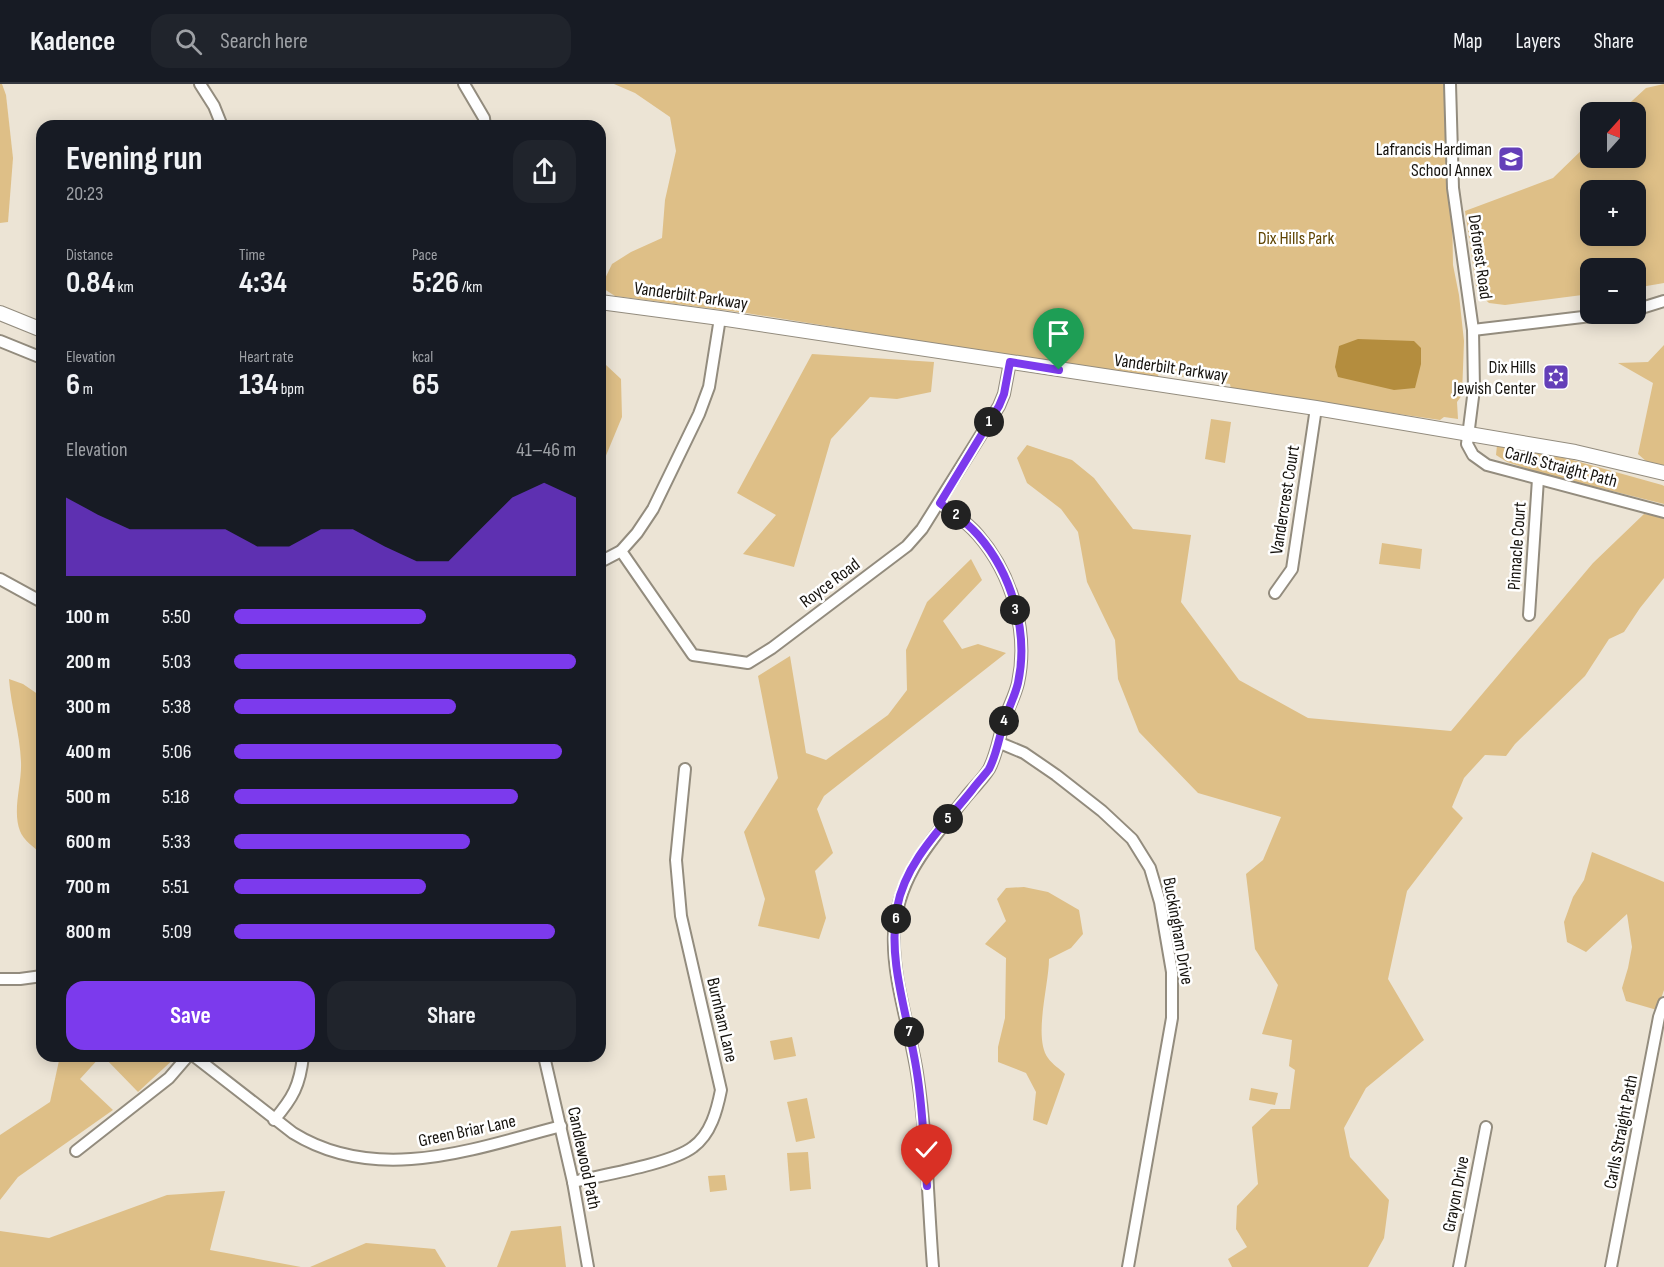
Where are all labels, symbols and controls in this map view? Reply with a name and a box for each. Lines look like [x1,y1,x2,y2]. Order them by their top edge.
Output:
search box [151,14,571,68]
text: Kadence [30,25,115,58]
icon: search [172,25,205,58]
text: Search here [220,28,308,55]
text: Map [1453,29,1482,54]
text: Layers [1515,29,1561,54]
text: Share [1594,29,1634,54]
north arrow [1580,102,1646,168]
map controls [1580,102,1646,324]
text: Evening run [66,139,202,179]
place label: Lafrancis Hardiman School Annex [1376,139,1492,181]
button: share [513,140,576,203]
school or university icon: Lafrancis Hardiman School Annex [1496,144,1526,174]
button: + [1580,180,1646,246]
text: 20:23 [66,182,103,206]
street label: Deforest Road [1464,213,1496,301]
park label: Dix Hills Park [1258,228,1334,249]
text: Distance [66,246,113,265]
text: Time [239,246,265,265]
text: Pace [412,246,437,265]
button: − [1580,258,1646,324]
text: 0.84 [66,265,115,301]
text: 4:34 [239,265,287,301]
text: 5:26 [412,265,459,301]
text: km [115,278,134,297]
text: /km [459,278,483,297]
street label: Vanderbilt Parkway [633,278,749,314]
pin [1033,308,1084,370]
icon: arrive [1042,317,1075,350]
text: Elevation [66,348,115,367]
text: Heart rate [239,348,294,367]
text: kcal [412,348,433,367]
street label: Vanderbilt Parkway [1113,350,1229,386]
place label: Dix Hills Jewish Center [1452,357,1536,399]
synagogue icon: Dix Hills Jewish Center [1541,362,1571,392]
text: 6 [66,367,80,403]
text: 134 [239,367,278,403]
text: 65 [412,367,439,403]
text: m [80,380,93,399]
text: bpm [278,380,304,399]
pin: 1 [974,407,1004,437]
text: 1 [986,412,992,431]
text: Elevation [66,438,128,462]
text: 41–46 m [516,438,576,462]
street label: Carlls Straight Path [1502,442,1620,492]
street label: Vandercrest Court [1266,443,1304,556]
pin: 2 [941,500,971,530]
street label: Pinnacle Court [1503,501,1531,591]
text: 2 [952,505,960,524]
street label: Royce Road [796,554,864,612]
pin: 3 [1000,595,1030,625]
text: 3 [1011,600,1019,619]
text: 100 m [66,605,109,629]
text: 5:50 [162,605,191,629]
text: 200 m [66,650,110,674]
text: 5:03 [162,650,191,674]
text: 300 m [66,695,110,719]
text: 5:38 [162,695,191,719]
pin: 4 [989,706,1019,736]
text: 4 [1000,711,1008,730]
text: 400 m [66,740,111,764]
text: 5:06 [162,740,191,764]
text: 500 m [66,785,110,809]
text: 5:18 [162,785,190,809]
pin: 5 [933,804,963,834]
text: 5 [944,809,952,828]
text: 600 m [66,830,111,854]
text: 5:33 [162,830,191,854]
text: 700 m [66,875,110,899]
text: 5:51 [162,875,189,899]
street label: Buckingham Drive [1158,876,1198,986]
pin: 6 [881,904,911,934]
text: 6 [892,909,900,928]
text: 800 m [66,920,111,944]
text: 5:09 [162,920,192,944]
street label: Burnham Lane [702,976,742,1064]
button: Save [66,981,315,1050]
button: Share [327,981,576,1050]
pin: 7 [894,1017,924,1047]
text: 7 [906,1022,912,1041]
street label: Carlls Straight Path [1600,1073,1642,1191]
street label: Candlewood Path [563,1105,605,1211]
street label: Green Briar Lane [416,1110,518,1152]
pin [901,1124,952,1186]
icon: check [910,1133,943,1166]
street label: Grayon Drive [1438,1154,1474,1234]

